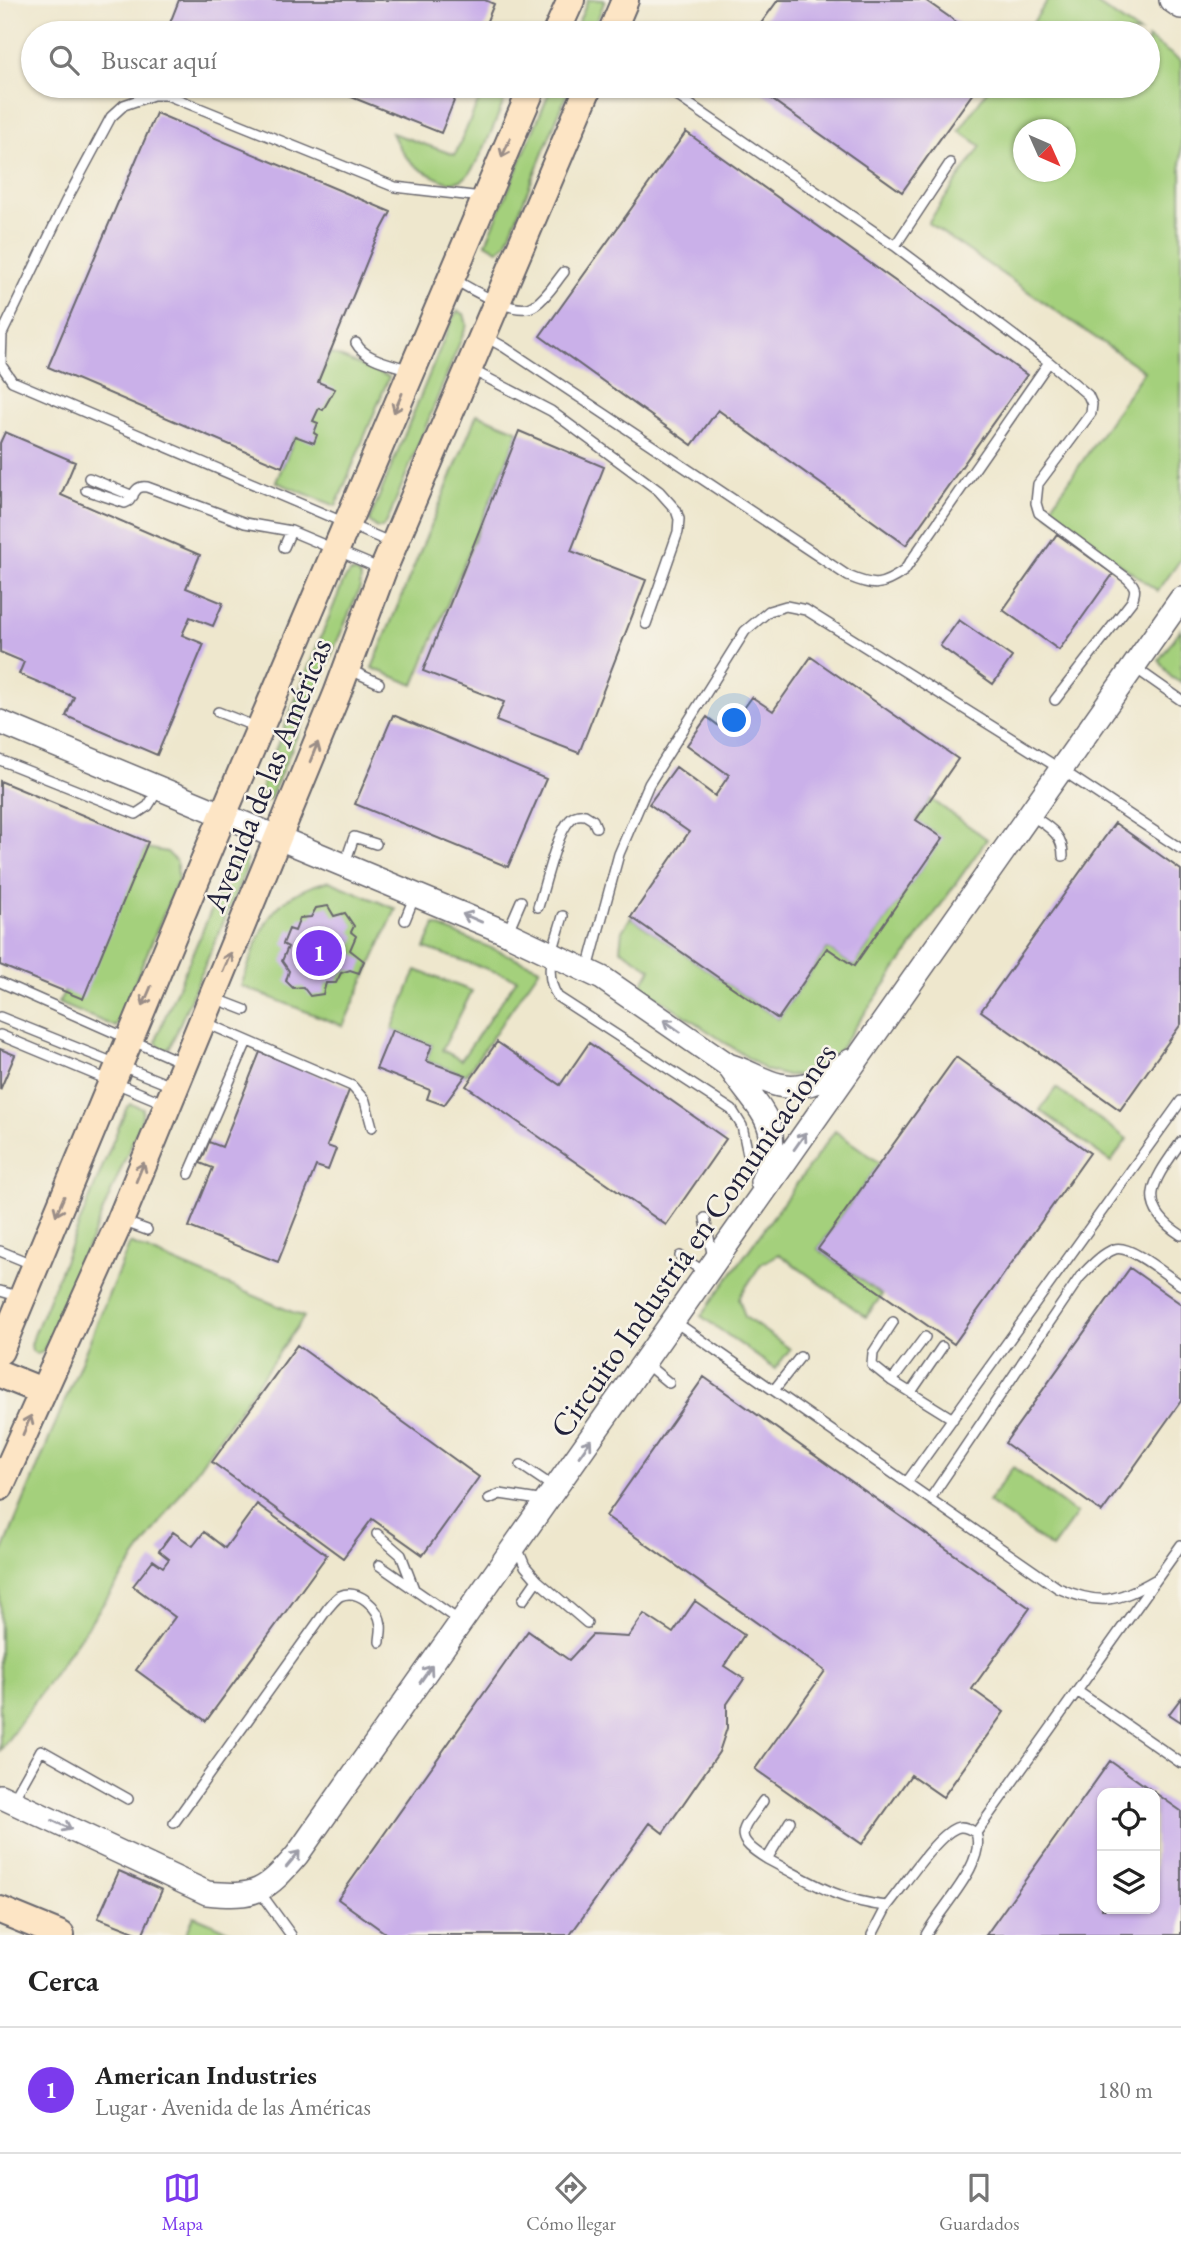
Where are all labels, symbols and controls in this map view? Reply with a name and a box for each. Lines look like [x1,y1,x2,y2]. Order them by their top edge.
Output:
search box [21,21,1160,98]
icon: search [45,41,83,79]
text: Buscar aquí [101,43,217,77]
north arrow [1013,119,1076,182]
one-way arrow [499,137,512,158]
one-way arrow [391,391,404,413]
street label: Avenida de las Américas [193,632,341,919]
your location [717,703,751,737]
one-way arrow [308,741,321,763]
one-way arrow [462,911,484,924]
pin: 1 [296,927,342,979]
one-way arrow [221,952,234,973]
one-way arrow [140,985,153,1006]
one-way arrow [662,1019,682,1033]
street label: Circuito Industria en Comunicaciones [540,1034,846,1446]
one-way arrow [793,1132,807,1151]
one-way arrow [134,1162,147,1184]
one-way arrow [53,1195,66,1217]
one-way arrow [21,1414,34,1436]
one-way arrow [578,1439,592,1458]
one-way arrow [419,1665,433,1684]
map controls [1097,1788,1160,1914]
button: locate [1097,1788,1160,1851]
one-way arrow [51,1819,72,1832]
one-way arrow [285,1850,301,1868]
button: layers [1097,1851,1160,1914]
text: Cerca [28,1961,99,2000]
text: American Industries [95,2058,317,2092]
text: 1 [45,2075,57,2105]
text: 180 m [1097,2075,1153,2105]
text: Lugar · Avenida de las Américas [95,2092,371,2122]
tab: Mapa [162,2169,203,2236]
tab: Cómo llegar [526,2169,616,2236]
tab: Guardados [939,2169,1019,2236]

